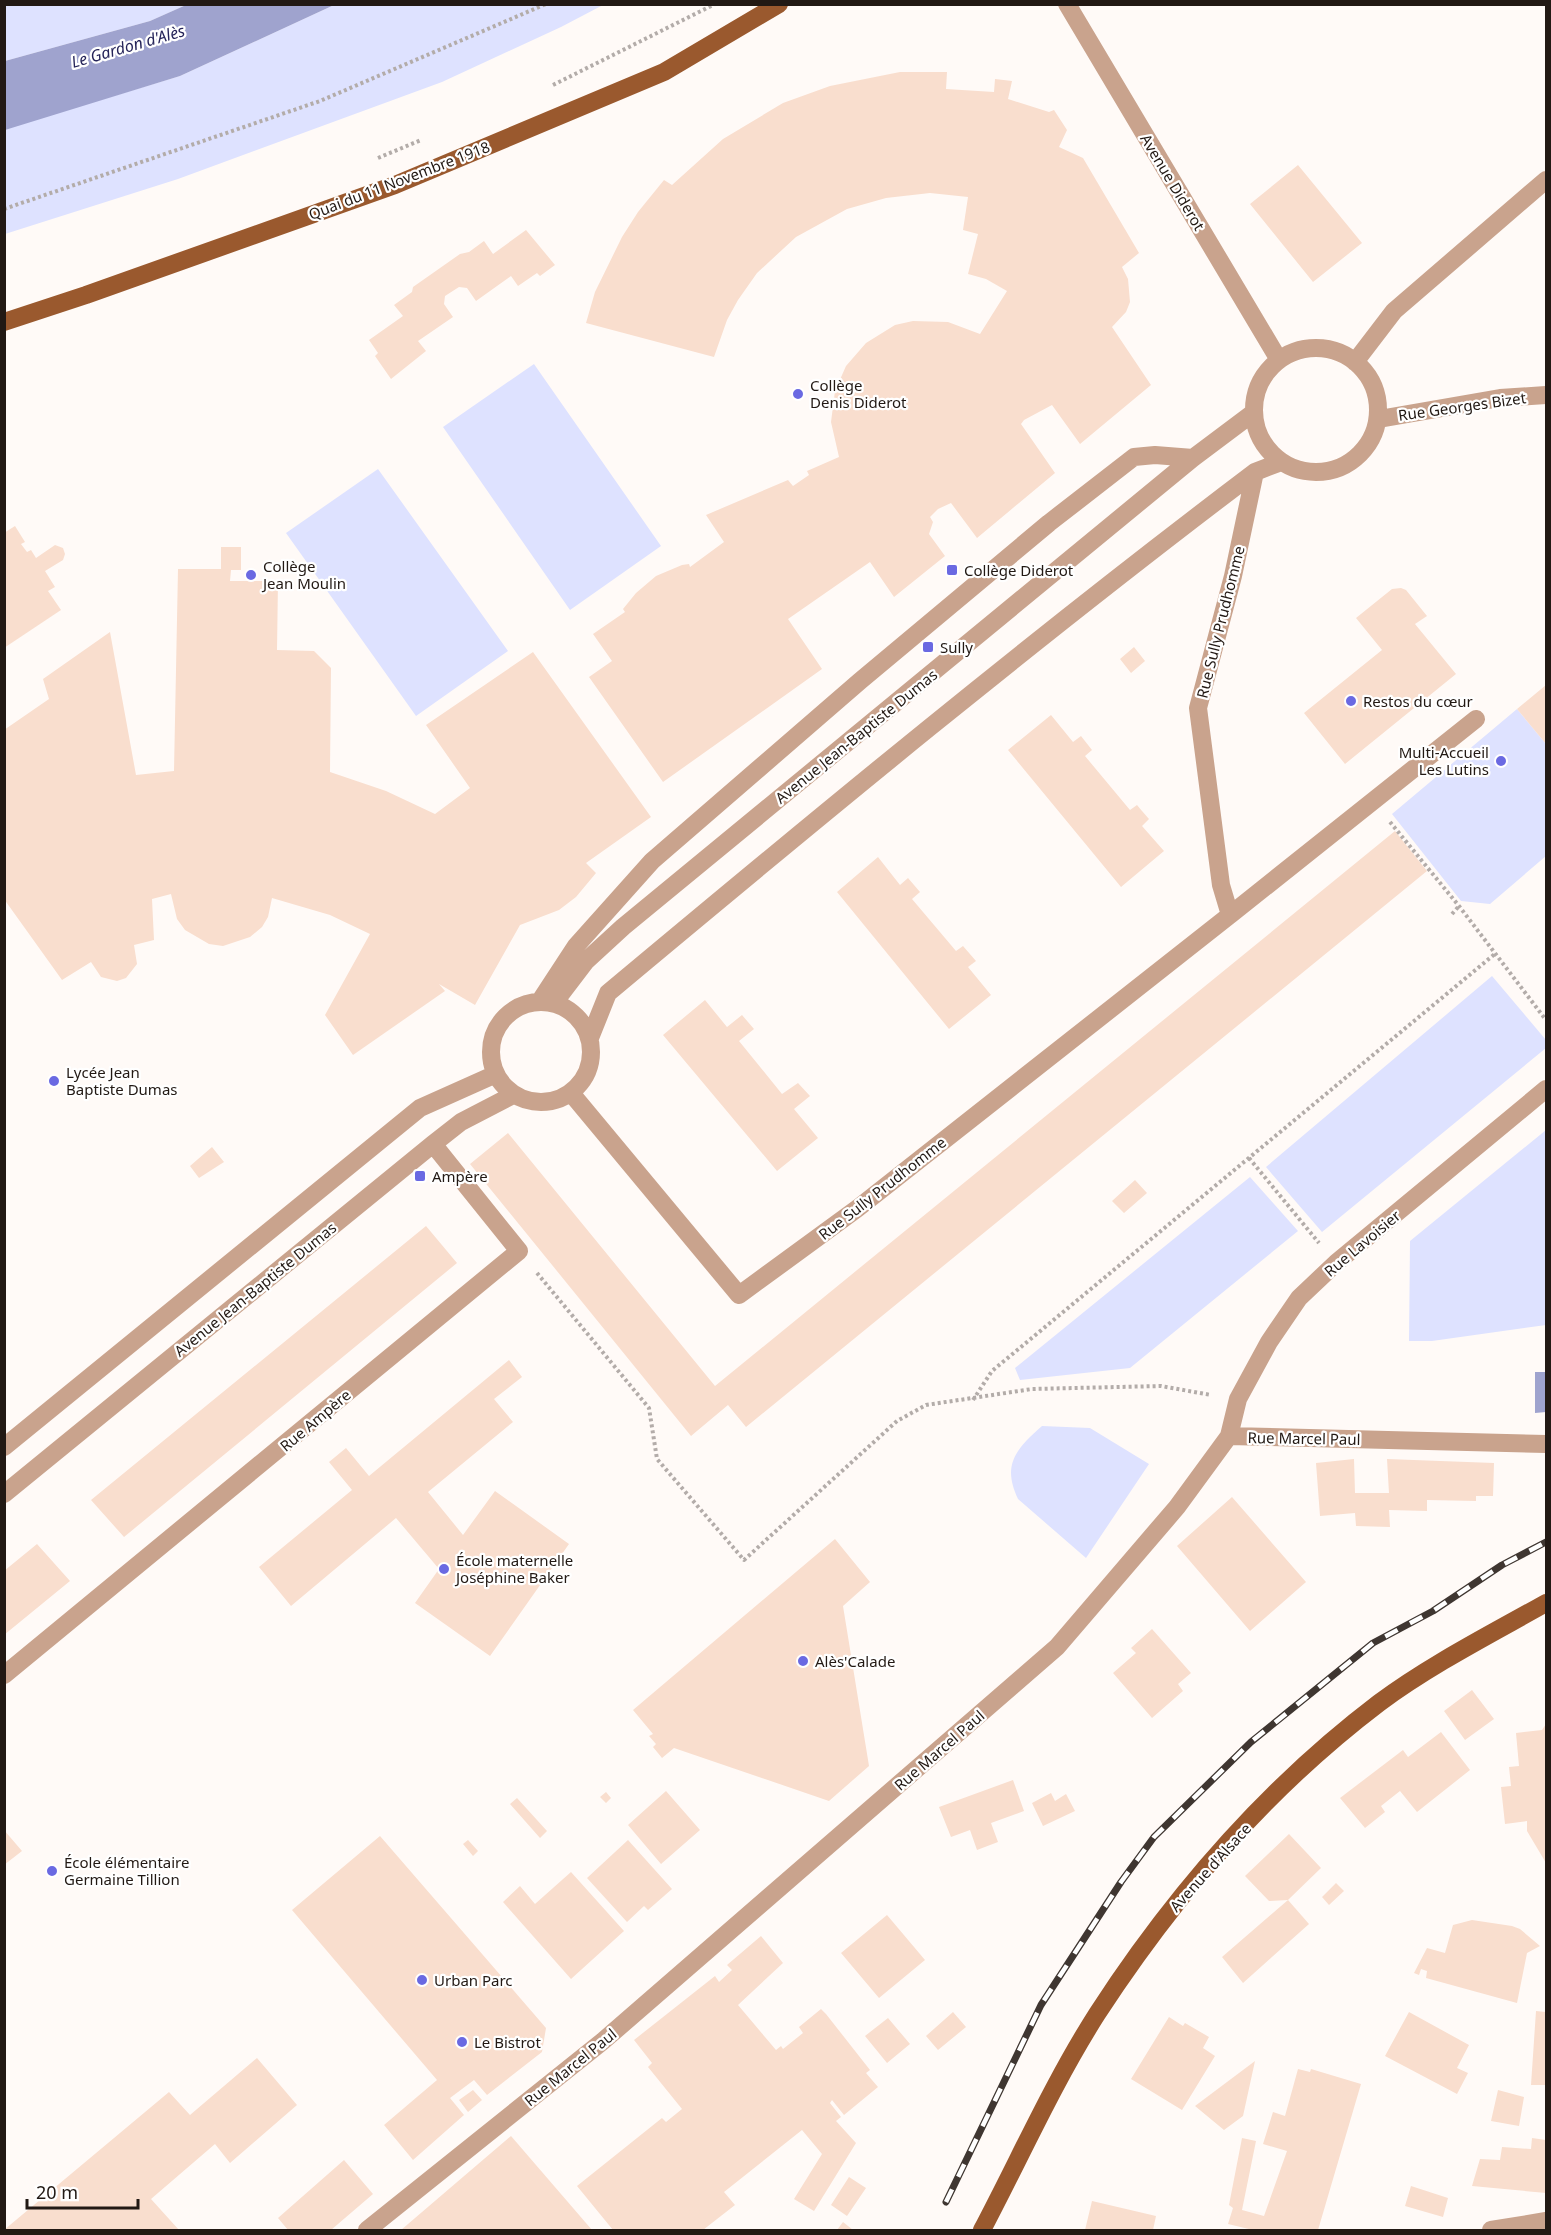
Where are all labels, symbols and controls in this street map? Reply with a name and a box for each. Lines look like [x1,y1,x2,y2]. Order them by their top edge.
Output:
water label: Le Gardon d'Alès [69,19,187,73]
street label: Avenue Diderot [1136,130,1210,235]
street label: Quai du 11 Novembre 1918 [305,136,493,224]
place label: Collège Denis Diderot [810,375,907,412]
marker: Collège Denis Diderot [791,387,805,401]
street label: Rue Georges Bizet [1397,387,1528,425]
street label: Rue Sully Prudhomme [1191,544,1249,700]
place label: Collège Jean Moulin [261,556,346,593]
place label: Collège Diderot [964,560,1074,580]
marker: Collège Diderot [945,563,959,577]
marker: Collège Jean Moulin [244,568,258,582]
place label: Sully [940,637,973,657]
marker: Sully [921,640,935,654]
street label: Avenue Jean-Baptiste Dumas [771,664,941,808]
place label: Restos du cœur [1363,691,1473,711]
marker: Restos du cœur [1344,694,1358,708]
place label: Multi-Accueil Les Lutins [1399,742,1489,779]
marker: Multi-Accueil Les Lutins [1494,754,1508,768]
place label: Lycée Jean Baptiste Dumas [66,1062,177,1099]
marker: Lycée Jean Baptiste Dumas [47,1074,61,1088]
street label: Rue Sully Prudhomme [814,1132,950,1244]
place label: Ampère [432,1166,488,1186]
marker: Ampère [413,1169,427,1183]
street label: Rue Lavoisier [1320,1205,1404,1281]
street label: Avenue Jean-Baptiste Dumas [170,1217,340,1361]
street label: Rue Ampère [275,1384,355,1456]
street label: Rue Marcel Paul [1247,1427,1361,1449]
place label: École maternelle Joséphine Baker [454,1550,573,1587]
marker: École maternelle Joséphine Baker [437,1562,451,1576]
place label: Alès'Calade [815,1651,895,1671]
marker: Alès'Calade [796,1654,810,1668]
street label: Rue Marcel Paul [890,1705,988,1795]
street label: Avenue d'Alsace [1165,1818,1255,1916]
place label: École élémentaire Germaine Tillion [64,1852,189,1889]
marker: École élémentaire Germaine Tillion [45,1864,59,1878]
place label: Urban Parc [434,1970,513,1990]
marker: Urban Parc [415,1973,429,1987]
street label: Rue Marcel Paul [520,2024,620,2110]
place label: Le Bistrot [474,2032,541,2052]
marker: Le Bistrot [455,2035,469,2049]
scale bar [27,2172,138,2210]
text: 20 m [36,2180,78,2204]

